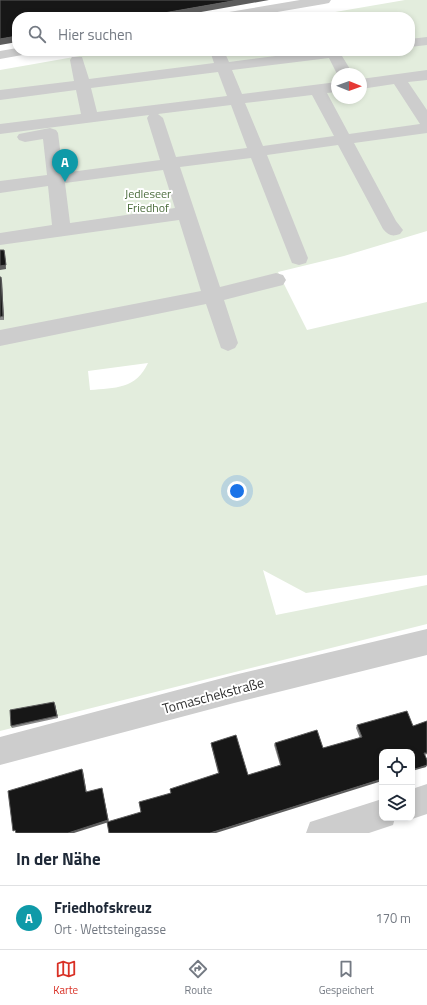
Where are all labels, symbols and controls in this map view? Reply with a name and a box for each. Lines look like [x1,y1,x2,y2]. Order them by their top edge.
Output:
search box [12,12,415,56]
icon: search [26,23,48,45]
text: Hier suchen [58,23,133,46]
north arrow [331,68,367,104]
pin: A [52,149,78,182]
park label: Jedleseer Friedhof [125,184,171,217]
your location [227,481,247,501]
street label: Tomaschekstraße [160,671,266,719]
map controls [379,749,415,821]
button: locate [379,749,415,785]
button: layers [379,785,415,821]
text: In der Nähe [16,846,101,872]
text: Friedhofskreuz [54,896,152,919]
text: A [25,908,33,928]
text: 170 m [375,908,411,928]
text: Ort · Wettsteingasse [54,919,166,939]
tab: Karte [53,958,78,998]
tab: Route [185,958,212,998]
tab: Gespeichert [319,958,374,998]

